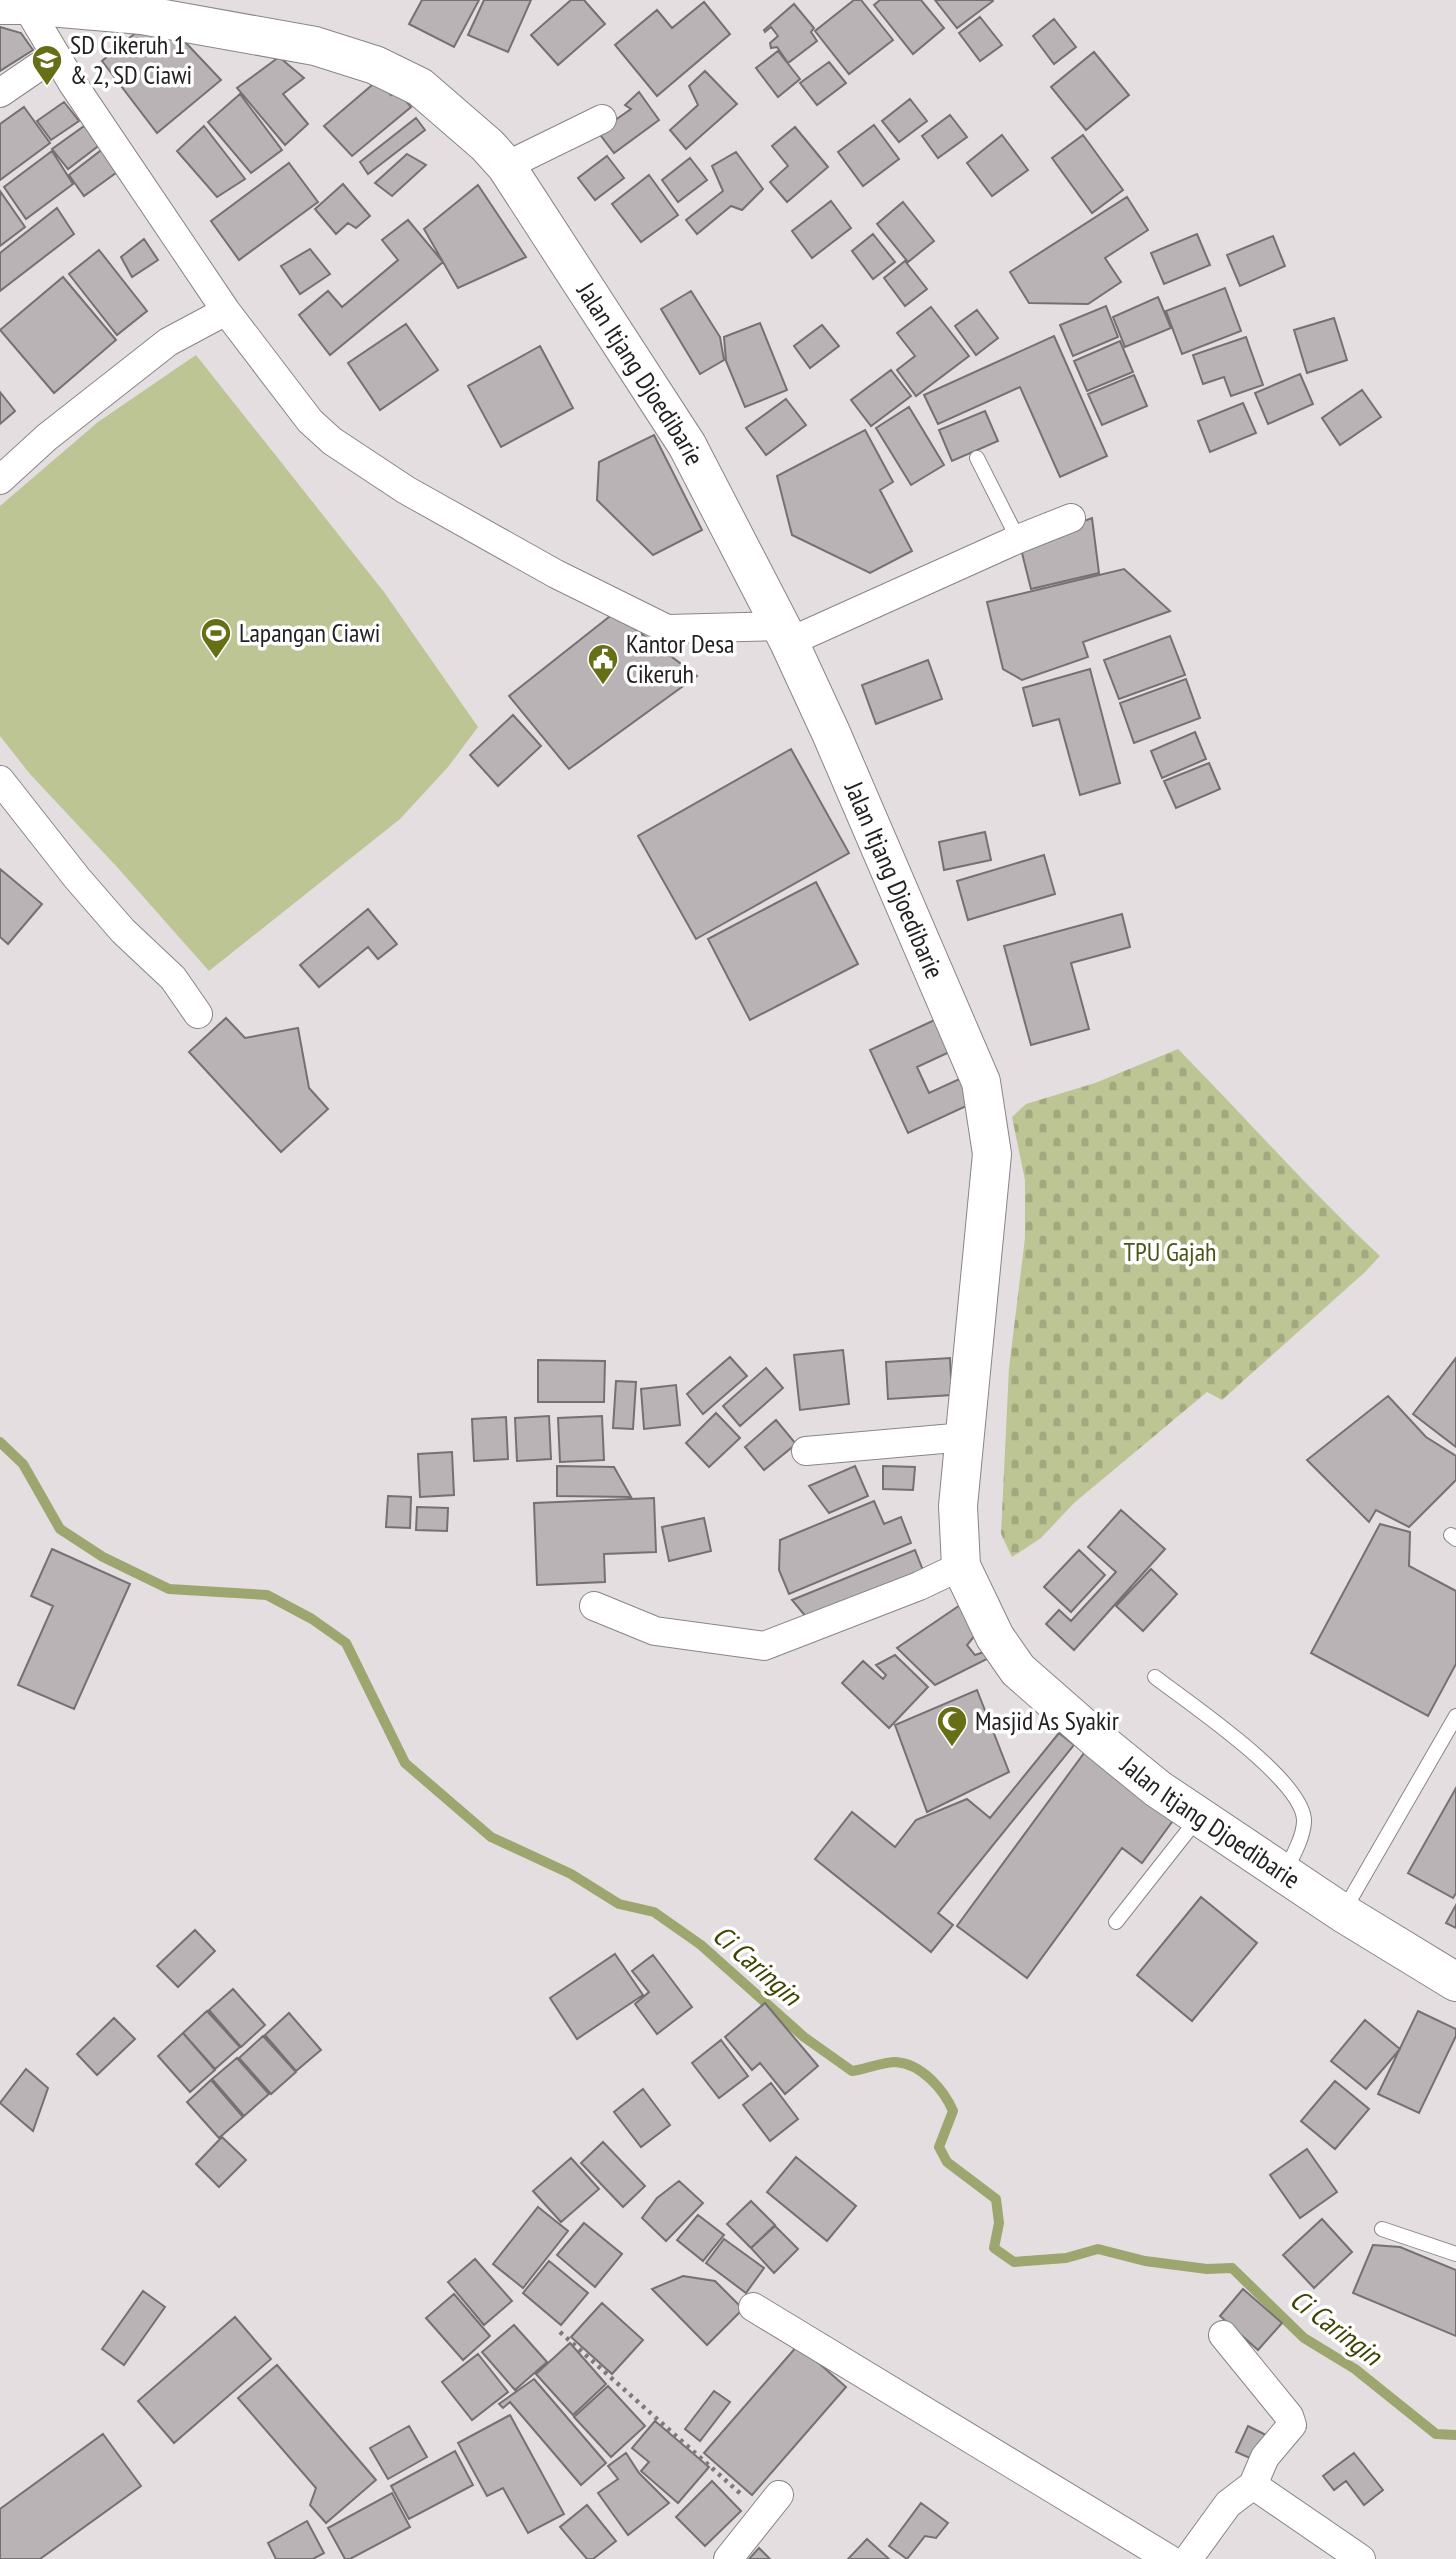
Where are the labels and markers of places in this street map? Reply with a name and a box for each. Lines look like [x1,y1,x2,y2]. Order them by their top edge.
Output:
place label: SD Cikeruh 1 & 2, SD Ciawi [70,28,192,91]
school or university icon: SD Cikeruh 1 & 2, SD Ciawi [30,43,64,87]
sports icon: Lapangan Ciawi [199,616,233,660]
place label: Lapangan Ciawi [239,616,380,649]
place label: Kantor Desa Cikeruh [626,627,734,690]
public building icon: Kantor Desa Cikeruh [586,642,620,686]
mosque icon: Masjid As Syakir [935,1704,969,1748]
place label: Masjid As Syakir [975,1704,1119,1737]

